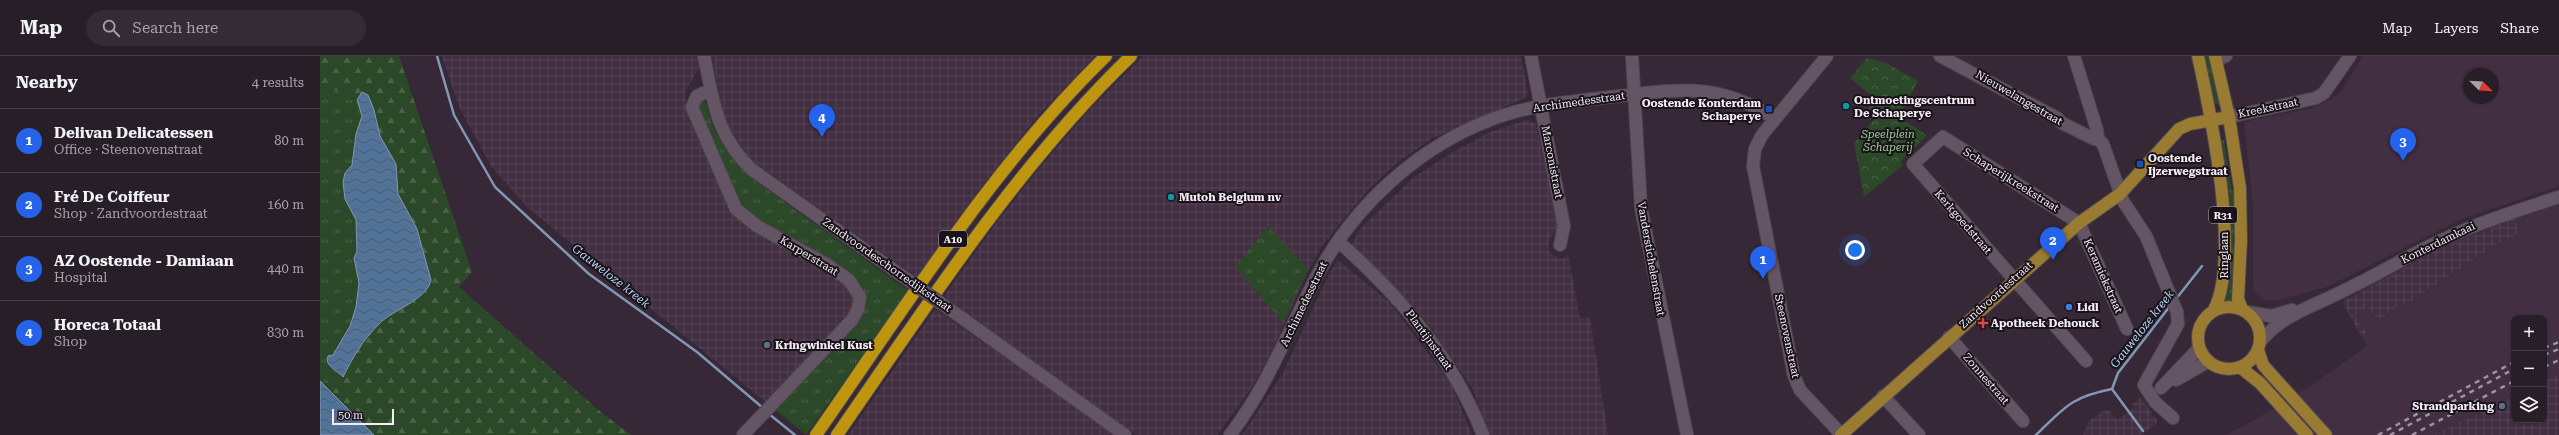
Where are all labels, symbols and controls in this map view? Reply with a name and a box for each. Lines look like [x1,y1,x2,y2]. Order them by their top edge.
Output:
search box [86,10,366,46]
text: Map [20,16,62,39]
icon: search [100,17,122,39]
text: Search here [132,19,218,37]
text: Map [2382,20,2412,36]
text: Layers [2434,20,2478,36]
text: Share [2500,20,2539,36]
street label: Nieuwelangestraat [1973,68,2065,128]
north arrow [2463,68,2499,104]
text: Nearby [16,72,78,92]
text: 4 results [252,75,304,90]
street label: Archimedesstraat [1532,89,1626,115]
place label: Ontmoetingscentrum De Schaperye [1854,94,1975,120]
street label: Kreekstraat [2237,95,2299,121]
place label: Oostende Konterdam Schaperye [1642,97,1762,123]
marker: Ontmoetingscentrum De Schaperye [1841,101,1851,111]
pin: 4 [809,104,835,137]
marker: Oostende Konterdam Schaperye [1764,104,1774,114]
text: Delivan Delicatessen [54,124,213,142]
street label: Marconistraat [1539,125,1565,199]
park label: Speelplein Schaperij [1860,128,1915,154]
pin: 3 [2390,128,2416,161]
text: 1 [25,133,33,148]
text: 80 m [274,133,304,148]
text: Office · Steenovenstraat [54,142,203,157]
street label: Schaperijkreekstraat [1961,145,2061,215]
place label: Oostende Ijzerwegstraat [2148,152,2228,178]
marker: Oostende Ijzerwegstraat [2135,159,2145,169]
street label: Kerkgoedstraat [1932,187,1994,257]
text: Fré De Coiffeur [54,188,170,206]
place label: Mutoh Belgium nv [1179,191,1282,204]
marker: Mutoh Belgium nv [1166,192,1176,202]
text: 2 [25,197,33,212]
text: 160 m [267,197,304,212]
street label: Vanderstichelenstraat [1635,201,1667,317]
text: Shop · Zandvoordestraat [54,206,208,221]
road number: R31 [2209,207,2237,223]
street label: Zandvoordeschorredijkstraat [820,215,954,315]
street label: Konterdamkaai [2399,219,2478,267]
pin: 2 [2040,227,2066,260]
road number: A10 [939,231,967,247]
street label: Ringlaan [2218,232,2231,278]
street label: Karperstraat [778,234,840,278]
street label: Keramiekstraat [2081,237,2125,315]
your location [1845,240,1865,260]
water label: Gauweloze kreek [569,241,653,311]
pin: 1 [1750,246,1776,279]
text: AZ Oostende - Damiaan [54,252,234,270]
street label: Archimedesstraat [1278,259,1330,349]
street label: Zandvoordestraat [1957,259,2035,331]
text: 3 [25,261,33,276]
text: 440 m [267,261,304,276]
text: Hospital [54,270,107,285]
water label: Gauweloze kreek [2107,287,2177,371]
street label: Steenovenstraat [1772,293,1802,379]
place label: Lidl [2077,301,2099,314]
marker: Lidl [2064,302,2074,312]
street label: Plantijnstraat [1403,307,1455,373]
map controls [2511,315,2547,423]
button: + [2511,315,2547,351]
text: Horeca Totaal [54,316,161,334]
place label: Apotheek Dehouck [1991,317,2100,330]
marker: Apotheek Dehouck [1978,318,1988,328]
text: 4 [25,325,33,340]
text: 830 m [267,325,304,340]
text: Shop [54,334,87,349]
place label: Kringwinkel Kust [775,339,873,352]
marker: Kringwinkel Kust [762,340,772,350]
street label: Zonnestraat [1960,351,2012,407]
button: − [2511,351,2547,387]
button: layers [2511,387,2547,423]
place label: Strandparking [2412,400,2494,413]
marker: Strandparking [2497,401,2507,411]
scale bar [332,407,394,426]
text: 50 m [338,409,363,422]

